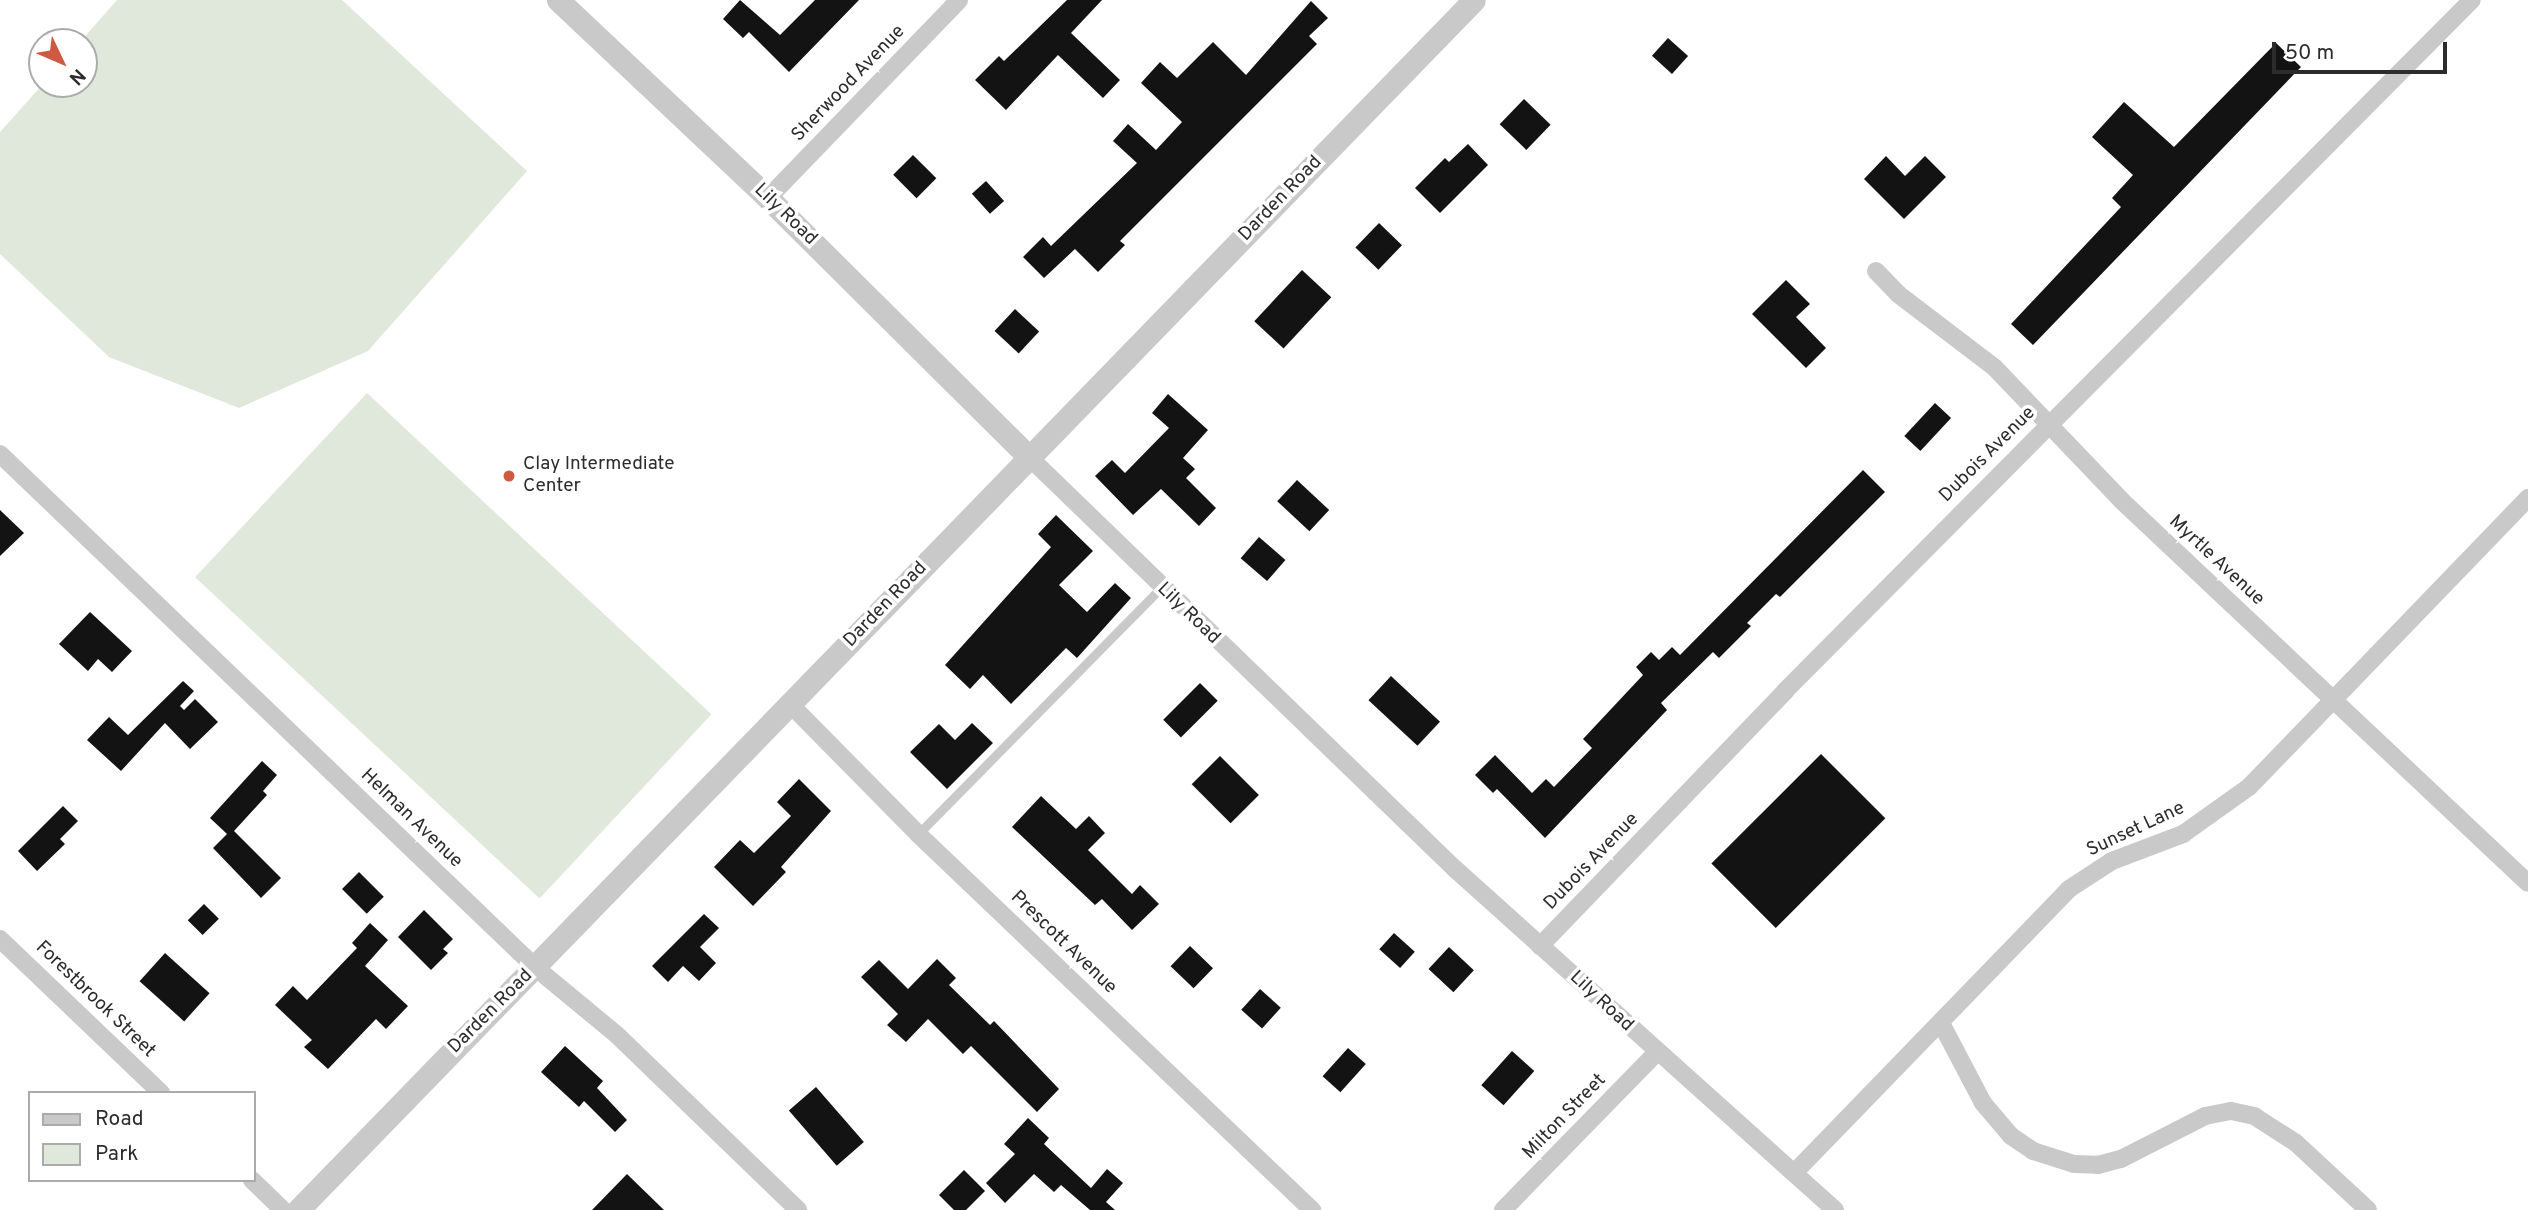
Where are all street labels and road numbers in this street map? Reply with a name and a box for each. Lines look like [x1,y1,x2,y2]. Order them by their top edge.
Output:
street label: Sherwood Avenue [787,21,911,147]
street label: Darden Road [1235,152,1327,246]
street label: Lily Road [749,179,821,251]
street label: Dubois Avenue [1935,402,2041,508]
street label: Myrtle Avenue [2163,511,2269,611]
street label: Darden Road [840,558,932,652]
street label: Lily Road [1152,578,1224,650]
street label: Helman Avenue [355,764,467,874]
street label: Sunset Lane [2083,797,2189,863]
street label: Dubois Avenue [1540,808,1644,916]
street label: Prescott Avenue [1005,886,1121,1000]
street label: Forestbrook Street [30,937,160,1063]
street label: Darden Road [444,965,538,1059]
street label: Lily Road [1564,967,1638,1037]
street label: Milton Street [1519,1069,1611,1165]

